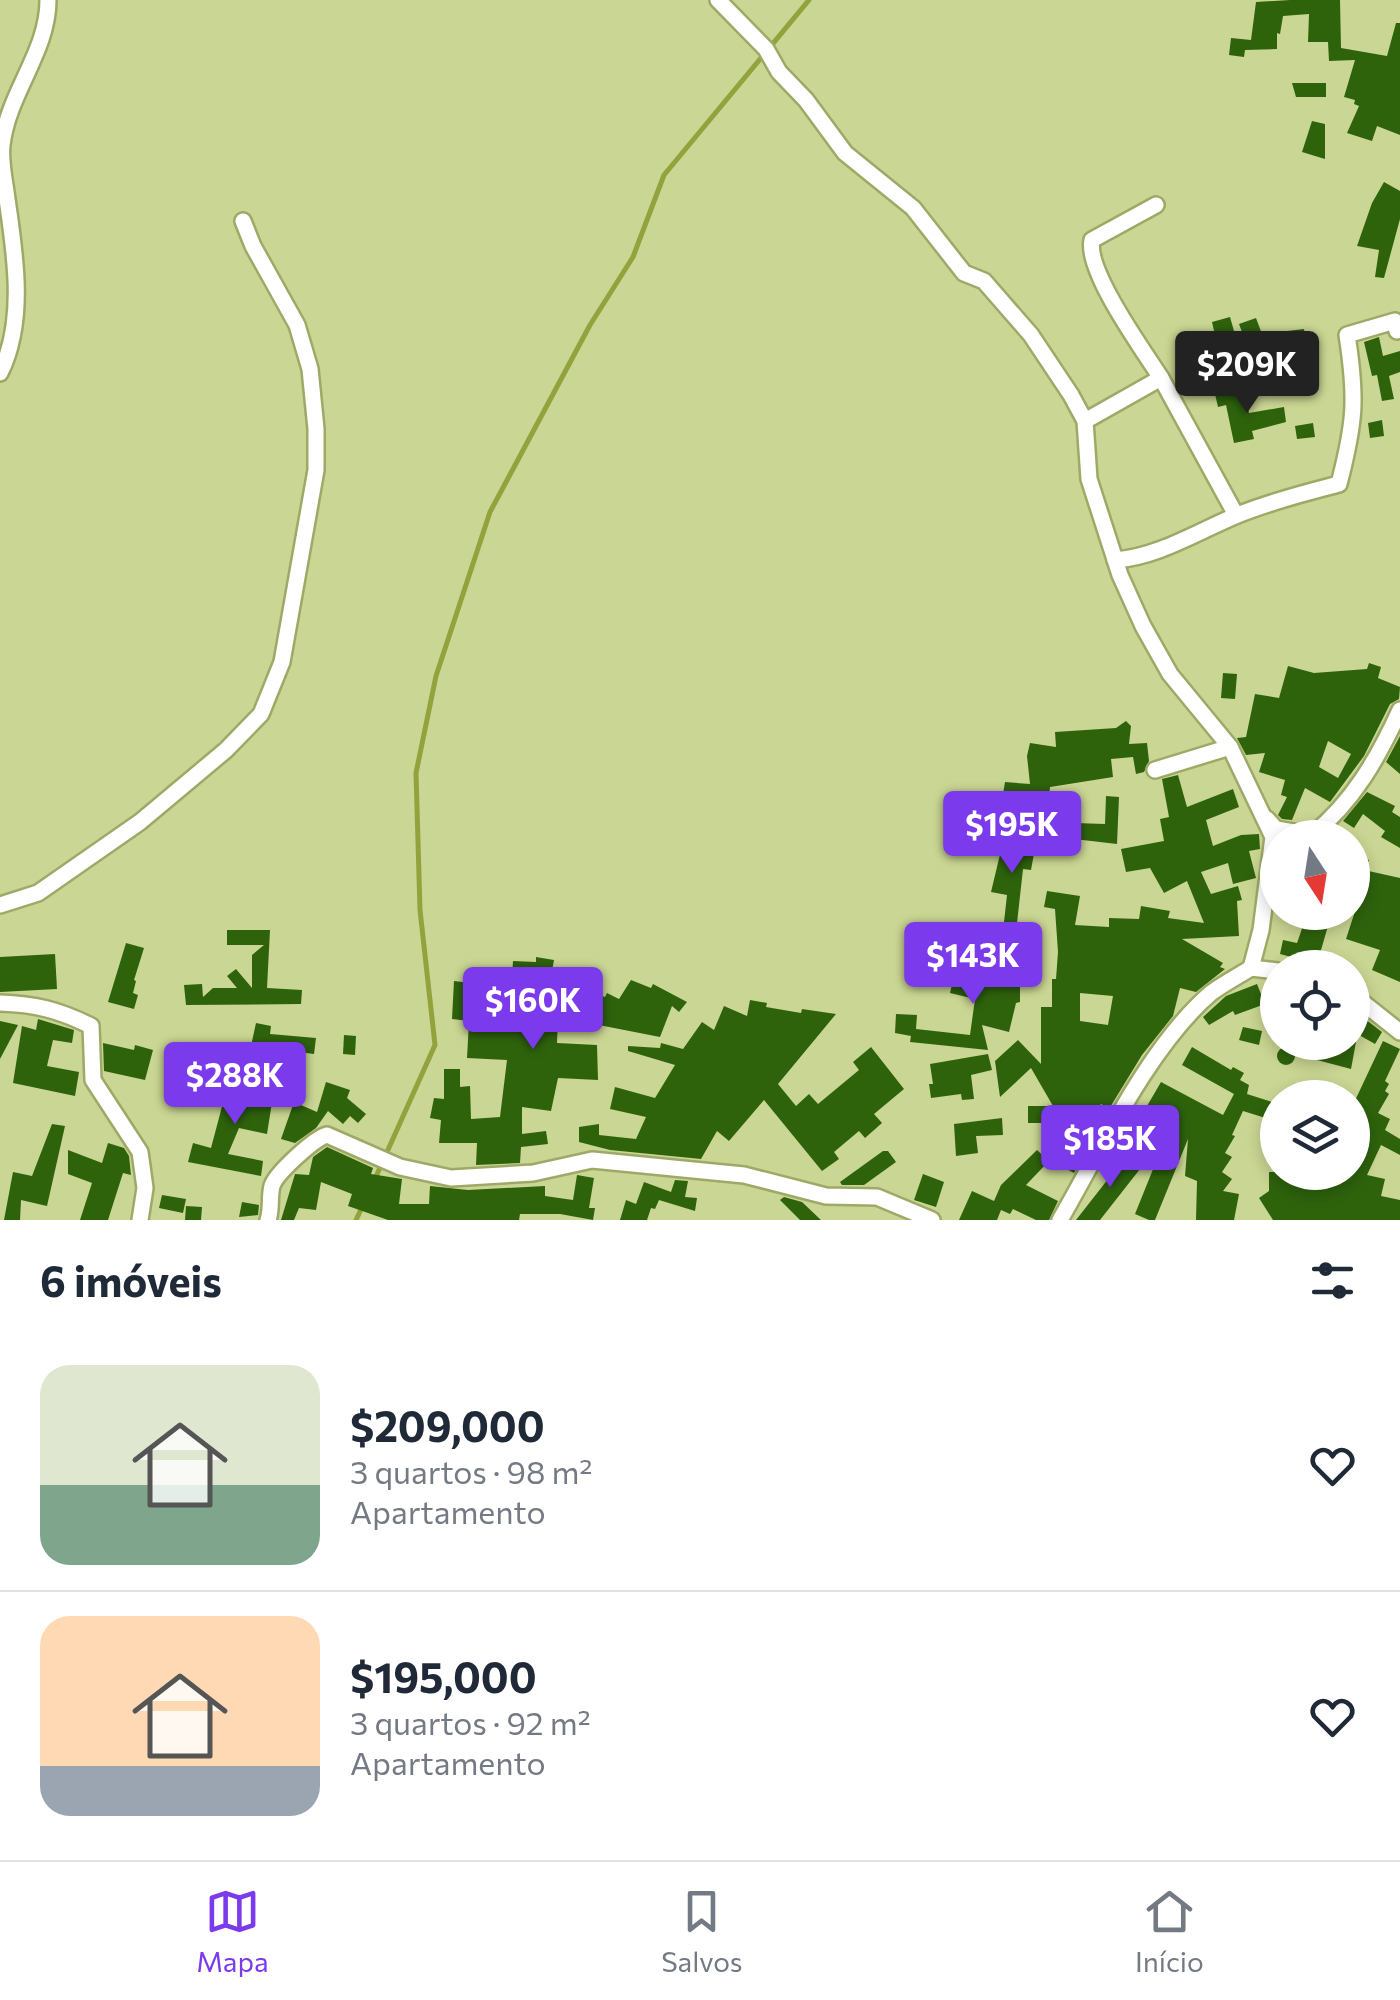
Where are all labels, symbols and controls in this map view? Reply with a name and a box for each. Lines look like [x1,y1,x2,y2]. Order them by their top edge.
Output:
pin: $209K [1177,331,1317,416]
text: $209K [1197,343,1297,383]
pin: $195K [942,791,1082,876]
text: $195K [965,803,1059,843]
north arrow [1260,820,1370,930]
map controls [1260,820,1370,1190]
pin: $143K [903,922,1043,1007]
text: $143K [926,934,1020,974]
button: locate [1260,950,1370,1060]
pin: $160K [463,967,603,1052]
text: $160K [485,979,581,1019]
pin: $288K [165,1042,305,1127]
text: $288K [186,1054,284,1094]
button: layers [1260,1080,1370,1190]
pin: $185K [1040,1105,1180,1190]
text: $185K [1063,1117,1157,1157]
icon: filters [1305,1253,1360,1308]
text: 6 imóveis [40,1254,222,1306]
text: $209,000 [350,1399,545,1451]
icon: home [120,1405,240,1525]
icon: heart [1305,1438,1360,1493]
text: 3 quartos · 98 m² [350,1451,592,1491]
text: Apartamento [350,1491,546,1531]
text: $195,000 [350,1650,537,1702]
icon: home [120,1656,240,1776]
icon: heart [1305,1689,1360,1744]
text: 3 quartos · 92 m² [350,1702,591,1742]
text: Apartamento [350,1742,546,1782]
tab: Mapa [196,1884,269,1978]
tab: Salvos [661,1884,742,1978]
tab: Início [1135,1884,1204,1978]

